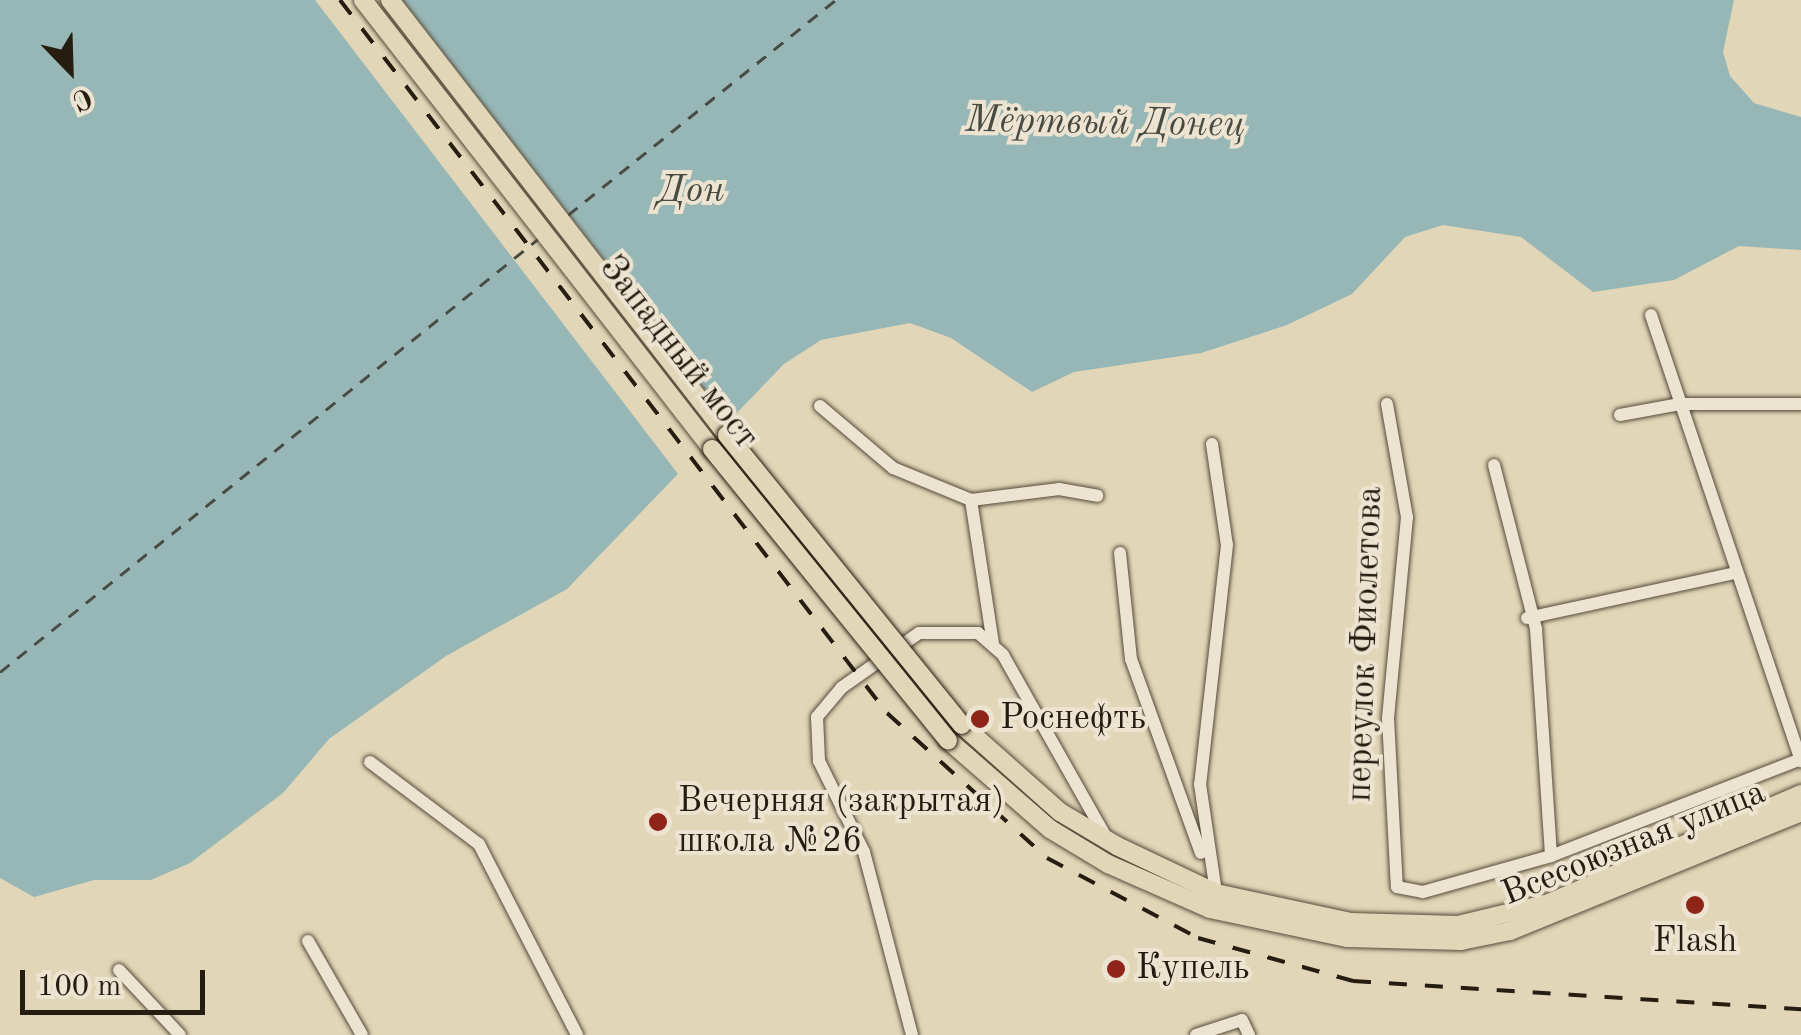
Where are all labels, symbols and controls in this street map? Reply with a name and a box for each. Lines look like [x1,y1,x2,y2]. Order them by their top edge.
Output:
north arrow [20,20,120,120]
text: С [68,81,96,114]
water label: Мёртвый Донец [965,99,1245,149]
water label: Дон [657,169,725,215]
street label: Западный мост [590,248,766,458]
street label: переулок Фиолетова [1340,485,1392,803]
place label: Роснефть [1000,698,1146,740]
marker: Роснефть [969,708,991,730]
street label: Всесоюзная улица [1496,772,1772,916]
place label: Вечерняя (закрытая) школа №26 [678,781,1005,863]
marker: Вечерняя (закрытая) школа №26 [647,811,669,833]
marker: Flash [1684,894,1706,916]
place label: Flash [1653,921,1737,963]
place label: Купель [1136,948,1249,990]
scale bar [25,950,210,1012]
marker: Купель [1105,958,1127,980]
text: 100 m [37,972,121,1002]

